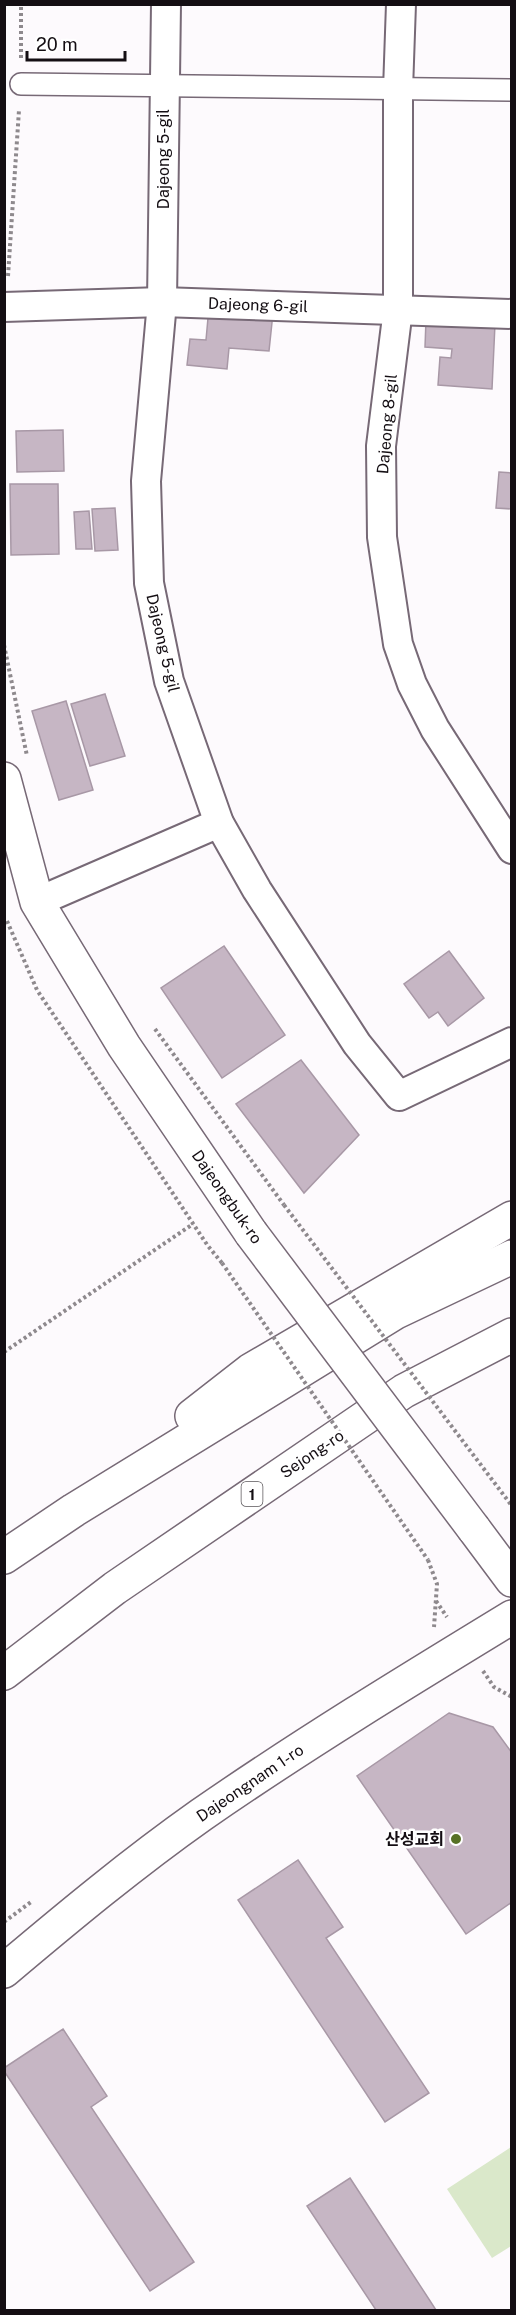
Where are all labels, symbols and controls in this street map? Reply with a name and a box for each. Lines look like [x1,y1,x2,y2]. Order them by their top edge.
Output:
scale bar [27,24,124,62]
text: 20 m [36,34,78,55]
street label: Dajeong 5-gil [154,109,173,209]
street label: Dajeong 6-gil [208,294,309,316]
street label: Dajeong 8-gil [373,373,401,475]
street label: Dajeong 5-gil [142,592,184,694]
street label: Dajeongbuk-ro [188,1146,266,1248]
street label: Sejong-ro [277,1426,347,1482]
road number: 1 [242,1482,262,1506]
street label: Dajeongnam 1-ro [193,1740,307,1826]
place label: 산성교회 [385,1830,444,1849]
marker: 산성교회 [449,1832,463,1846]

